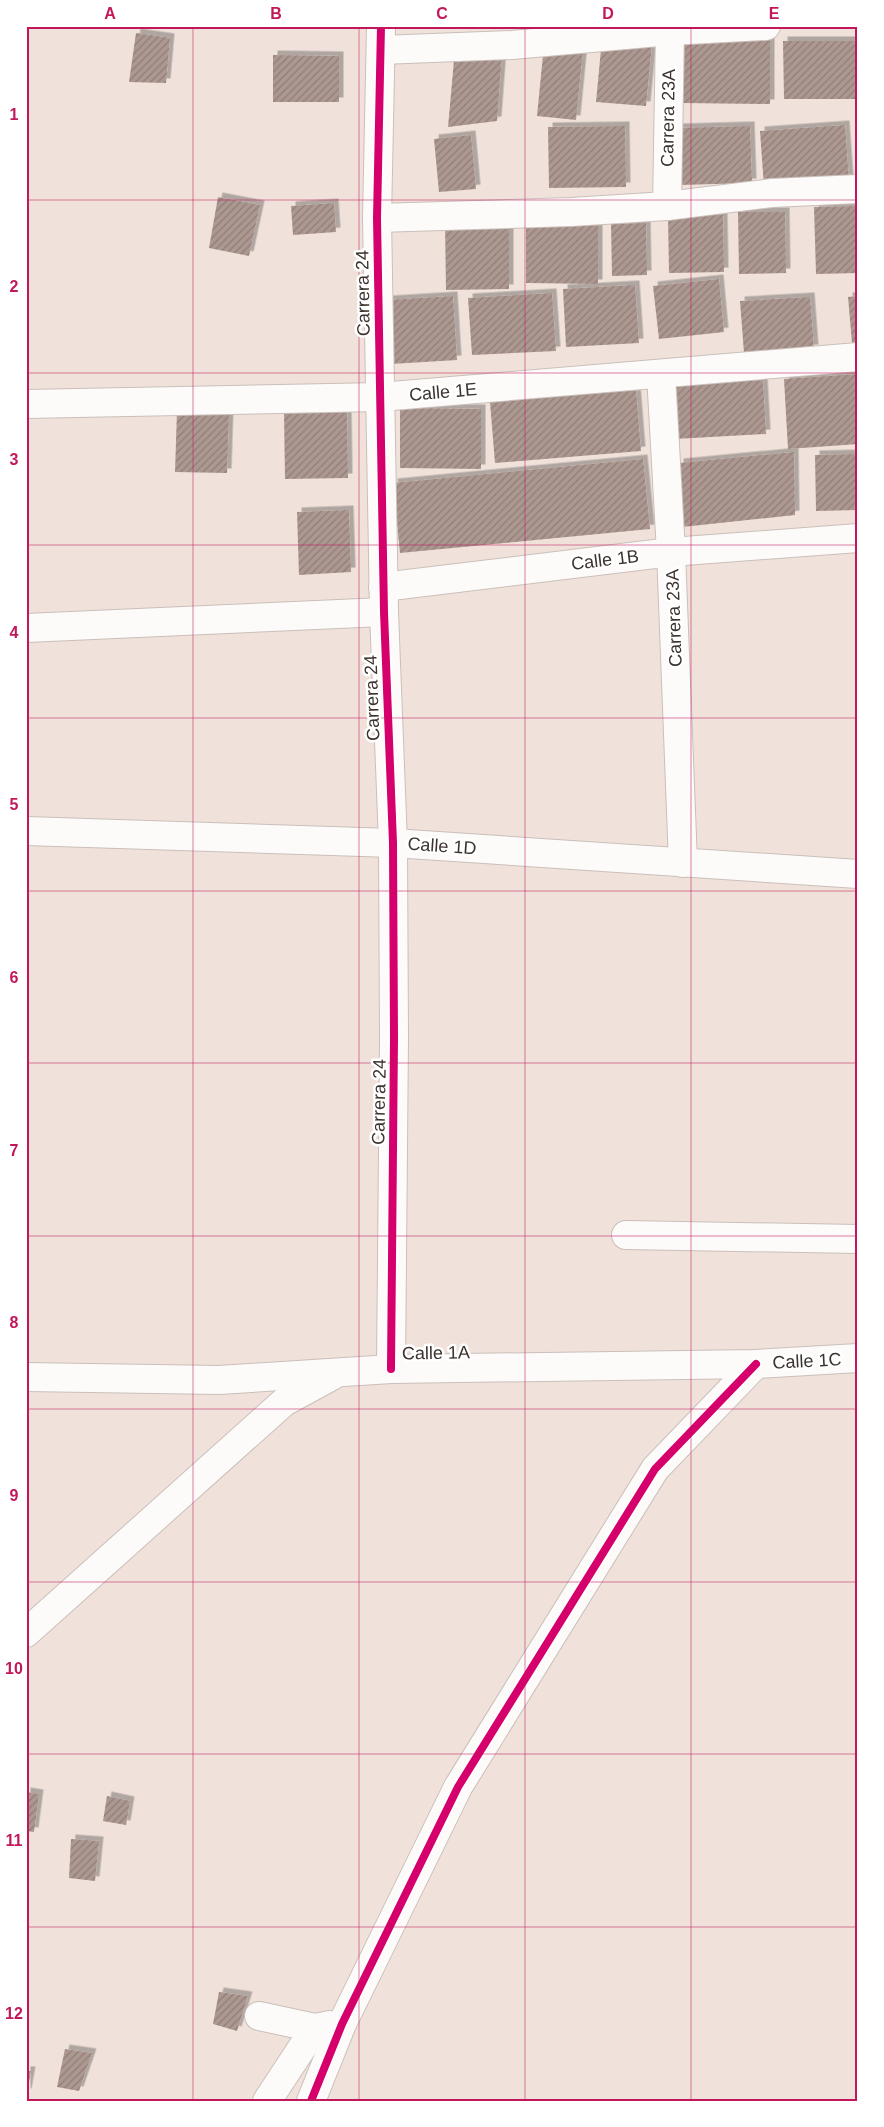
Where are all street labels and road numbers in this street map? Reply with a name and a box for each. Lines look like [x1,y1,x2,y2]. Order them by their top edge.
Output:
street label: Carrera 23A [657,69,679,167]
street label: Carrera 24 [352,250,374,336]
street label: Calle 1E [408,379,478,405]
street label: Calle 1B [570,546,640,574]
street label: Carrera 23A [662,569,686,667]
street label: Carrera 24 [361,655,383,741]
street label: Calle 1D [407,834,477,858]
street label: Carrera 24 [368,1059,390,1145]
street label: Calle 1A [402,1342,470,1364]
street label: Calle 1C [772,1349,842,1373]

